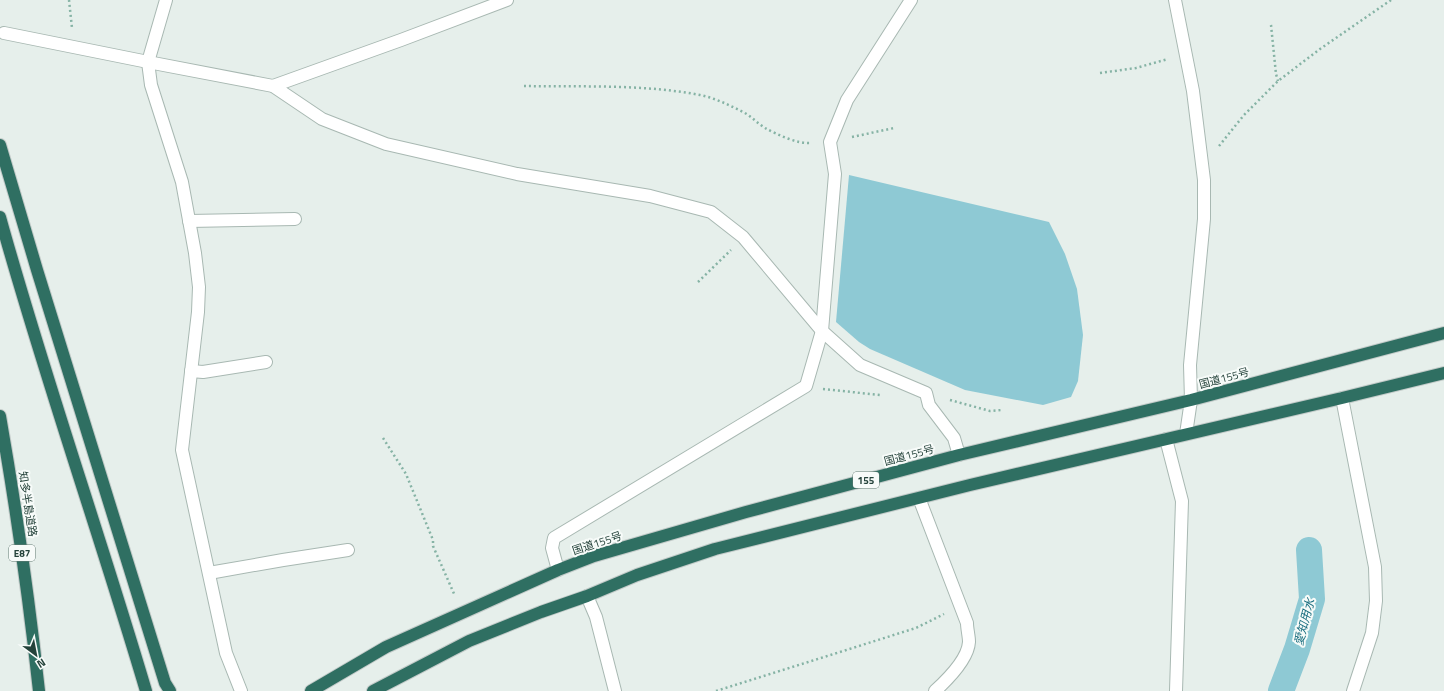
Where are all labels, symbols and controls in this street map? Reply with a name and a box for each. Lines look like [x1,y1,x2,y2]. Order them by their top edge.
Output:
street label: 国道155号 [1197,364,1251,392]
street label: 国道155号 [882,441,936,469]
street label: 知多半島道路 [15,470,41,538]
road number: 155 [853,472,879,488]
street label: 国道155号 [570,527,624,559]
road number: E87 [9,545,35,561]
water label: 愛知用水 [1289,594,1320,648]
north arrow [16,635,56,675]
text: N [34,655,49,672]

